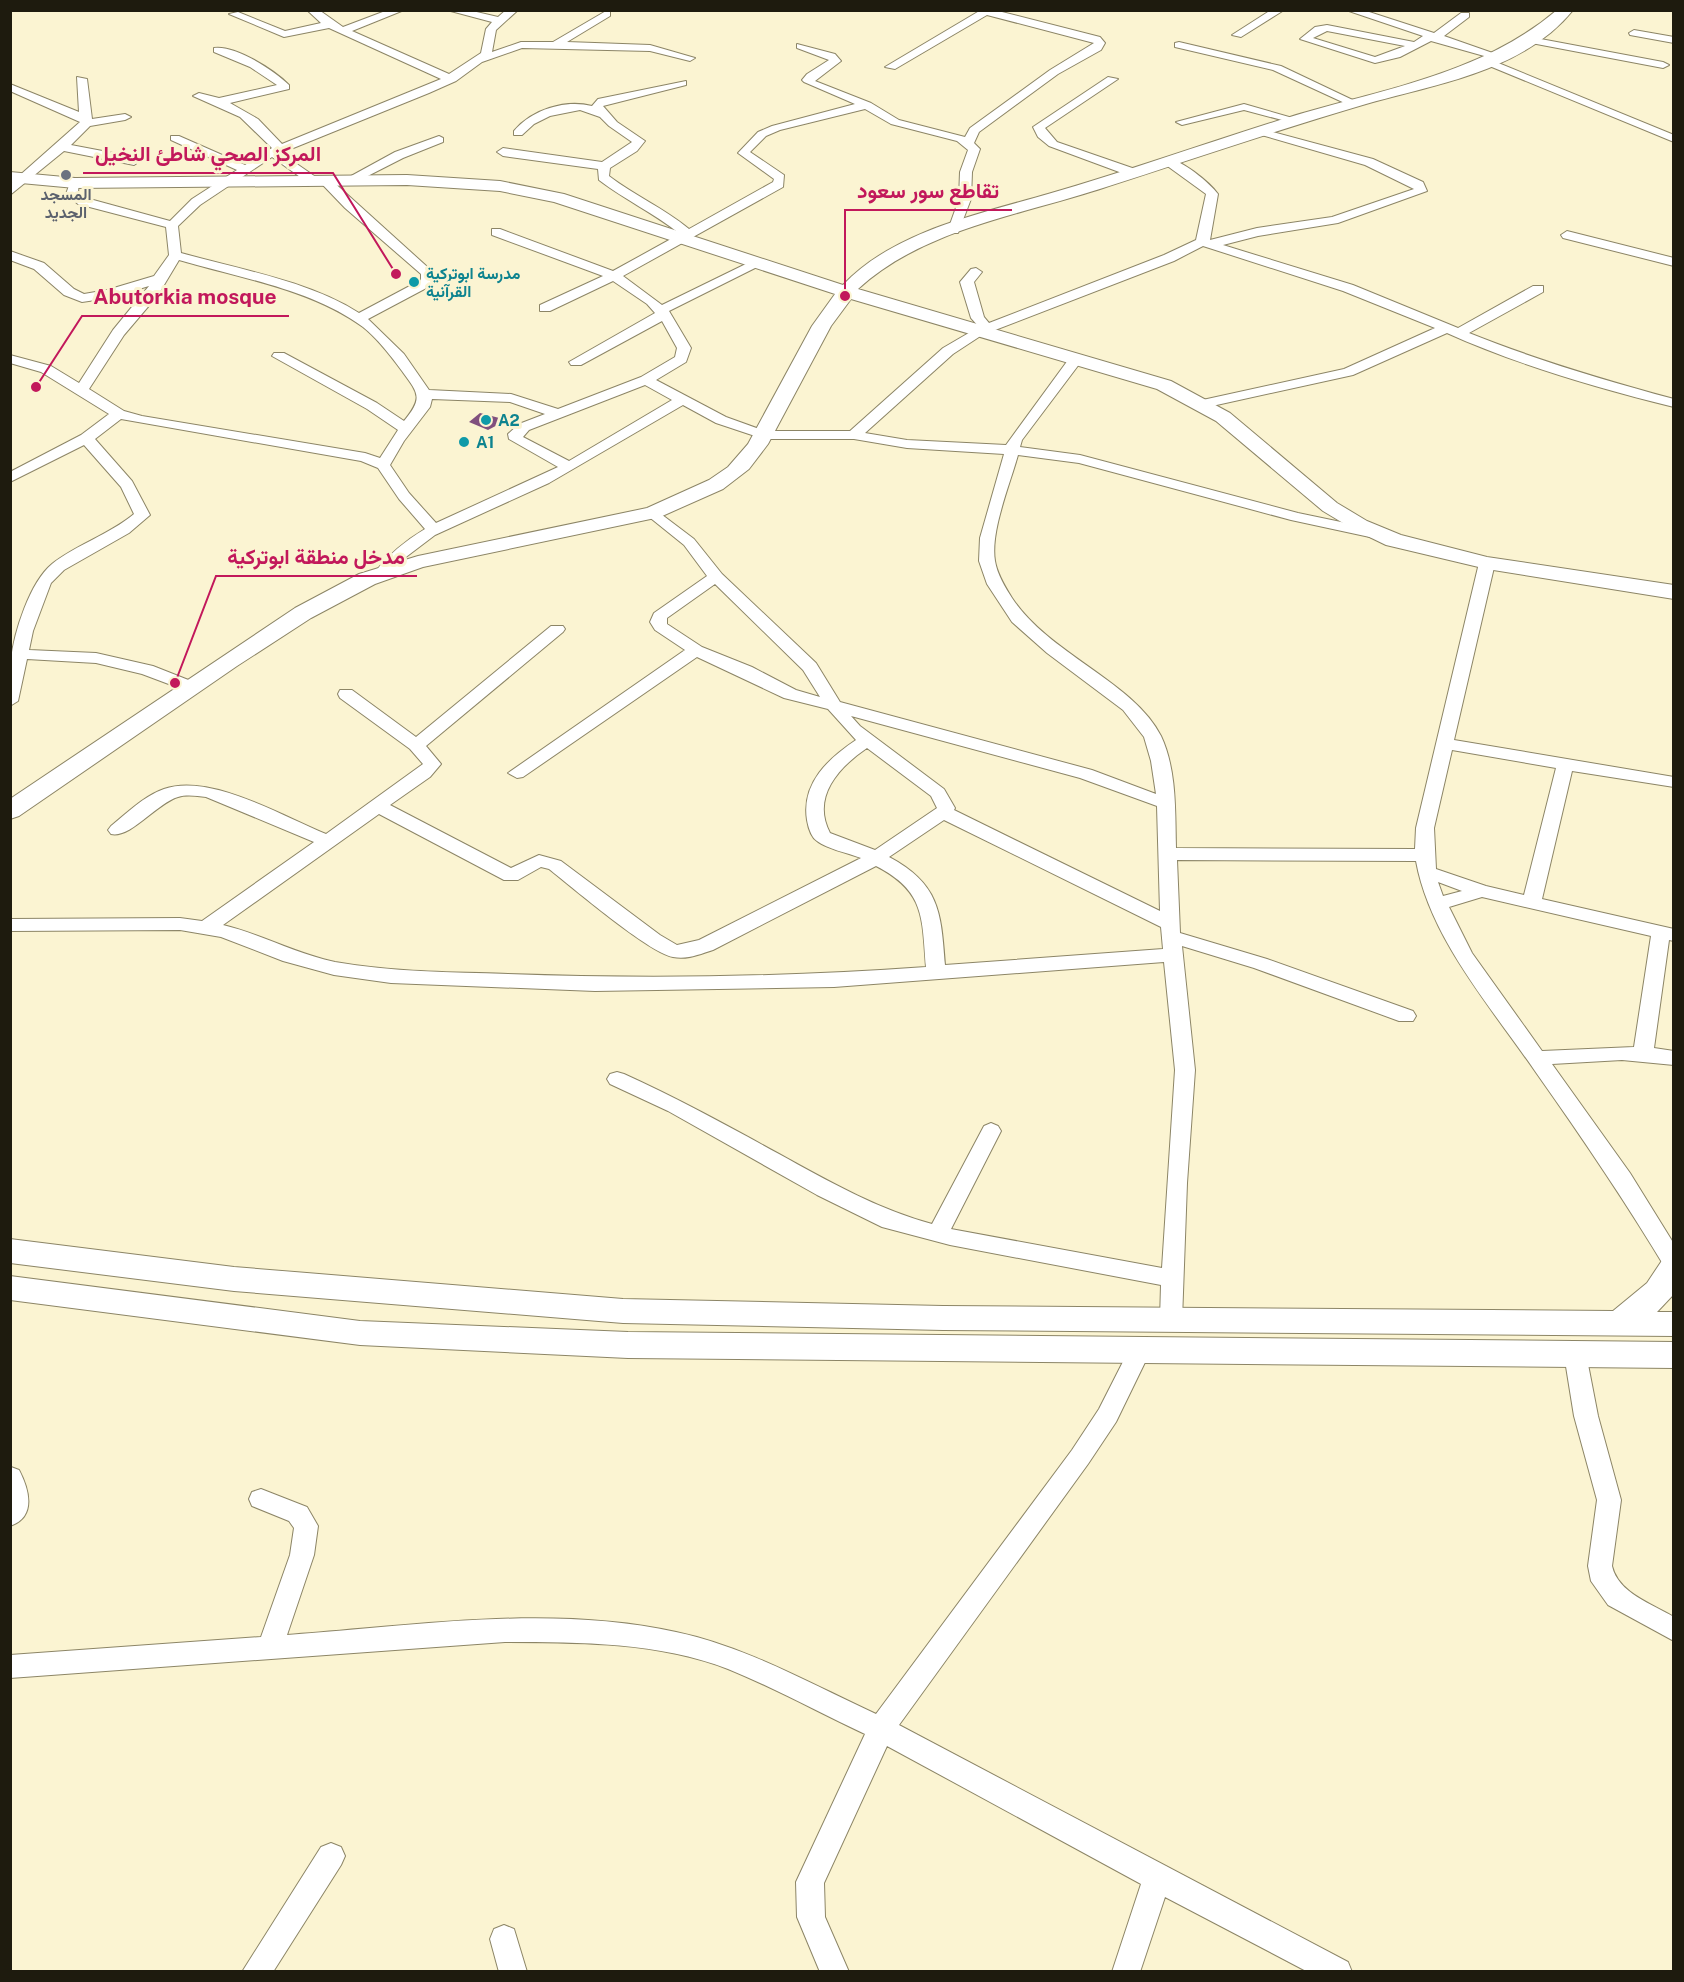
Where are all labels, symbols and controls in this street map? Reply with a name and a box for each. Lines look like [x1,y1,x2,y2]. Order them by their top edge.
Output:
callout: المركز الصحي شاطئ النخيل [83,134,333,173]
text: المركز الصحي شاطئ النخيل [95,141,321,171]
marker: المسجد الجديد [59,168,73,182]
callout: تقاطع سور سعود [845,171,1012,210]
text: تقاطع سور سعود [857,178,999,205]
place label: المسجد الجديد [40,185,92,222]
place label: مدرسة ابوتركية القرآنية [426,264,521,302]
marker: مدرسة ابوتركية القرآنية [407,275,421,289]
callout: Abutorkia mosque [82,277,289,316]
text: Abutorkia mosque [93,284,277,309]
place label: A2 [498,411,520,430]
marker: A2 [479,413,493,427]
place label: A1 [476,433,494,452]
marker: A1 [457,435,471,449]
callout: مدخل منطقة ابوتركية [216,537,417,576]
text: مدخل منطقة ابوتركية [227,544,405,570]

